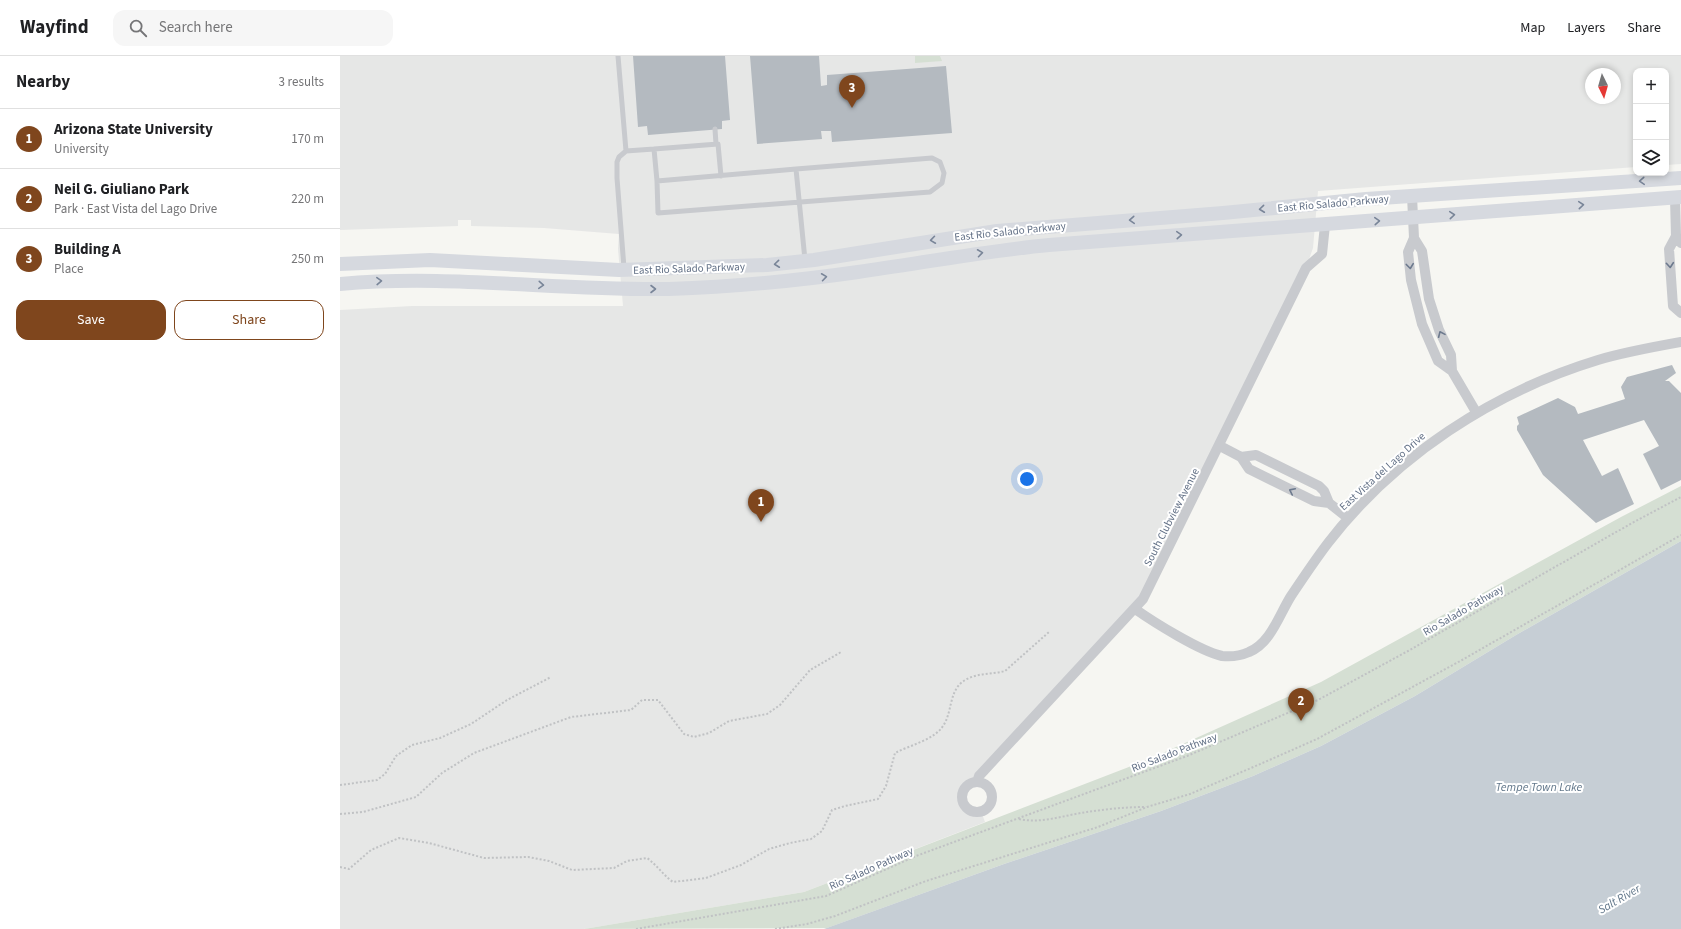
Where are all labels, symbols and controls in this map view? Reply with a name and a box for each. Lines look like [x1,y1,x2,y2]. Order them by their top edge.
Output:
search box [113,10,393,46]
text: Wayfind [20,14,89,41]
icon: search [127,17,149,39]
text: Search here [159,17,233,38]
text: Map [1520,18,1545,38]
text: Layers [1567,18,1605,38]
text: Share [1627,18,1661,38]
north arrow [1585,68,1621,104]
map controls [1633,68,1669,176]
button: + [1633,68,1669,104]
text: Nearby [16,70,70,94]
text: 3 results [279,73,324,91]
pin: 3 [839,75,865,108]
button: − [1633,104,1669,140]
text: Arizona State University [54,119,213,140]
text: 1 [26,130,32,148]
text: 170 m [291,130,324,148]
text: University [54,140,109,158]
button: layers [1633,140,1669,176]
one-way arrow [1639,176,1645,185]
text: Neil G. Giuliano Park [54,179,189,200]
text: 2 [26,190,32,208]
text: 220 m [291,190,324,208]
street label: East Rio Salado Parkway [1277,191,1389,216]
text: Park · East Vista del Lago Drive [54,200,217,218]
one-way arrow [1578,201,1585,210]
one-way arrow [1259,205,1265,214]
one-way arrow [1449,211,1455,220]
one-way arrow [1129,216,1135,225]
one-way arrow [1374,216,1380,225]
street label: East Rio Salado Parkway [954,218,1066,245]
one-way arrow [1176,231,1182,240]
one-way arrow [930,235,936,244]
text: Building A [54,239,121,260]
one-way arrow [977,249,983,258]
text: 3 [26,250,32,268]
text: 250 m [291,250,324,268]
street label: East Rio Salado Parkway [633,259,745,278]
one-way arrow [774,259,780,268]
text: Place [54,260,83,278]
one-way arrow [1665,262,1674,268]
one-way arrow [1405,263,1414,270]
one-way arrow [821,273,827,282]
one-way arrow [376,277,382,285]
one-way arrow [538,281,544,289]
one-way arrow [650,285,656,293]
button: Save [16,300,166,340]
button: Share [174,300,324,340]
one-way arrow [1438,331,1446,338]
street label: East Vista del Lago Drive [1336,428,1429,514]
street label: South Clubview Avenue [1140,465,1203,569]
your location [1017,469,1037,489]
one-way arrow [1289,488,1297,496]
pin: 1 [748,489,774,522]
street label: Rio Salado Pathway [1420,581,1506,640]
pin: 2 [1288,688,1314,721]
street label: Rio Salado Pathway [1129,729,1219,776]
water label: Tempe Town Lake [1496,779,1583,796]
street label: Rio Salado Pathway [827,843,916,894]
water label: Salt River [1595,880,1644,918]

